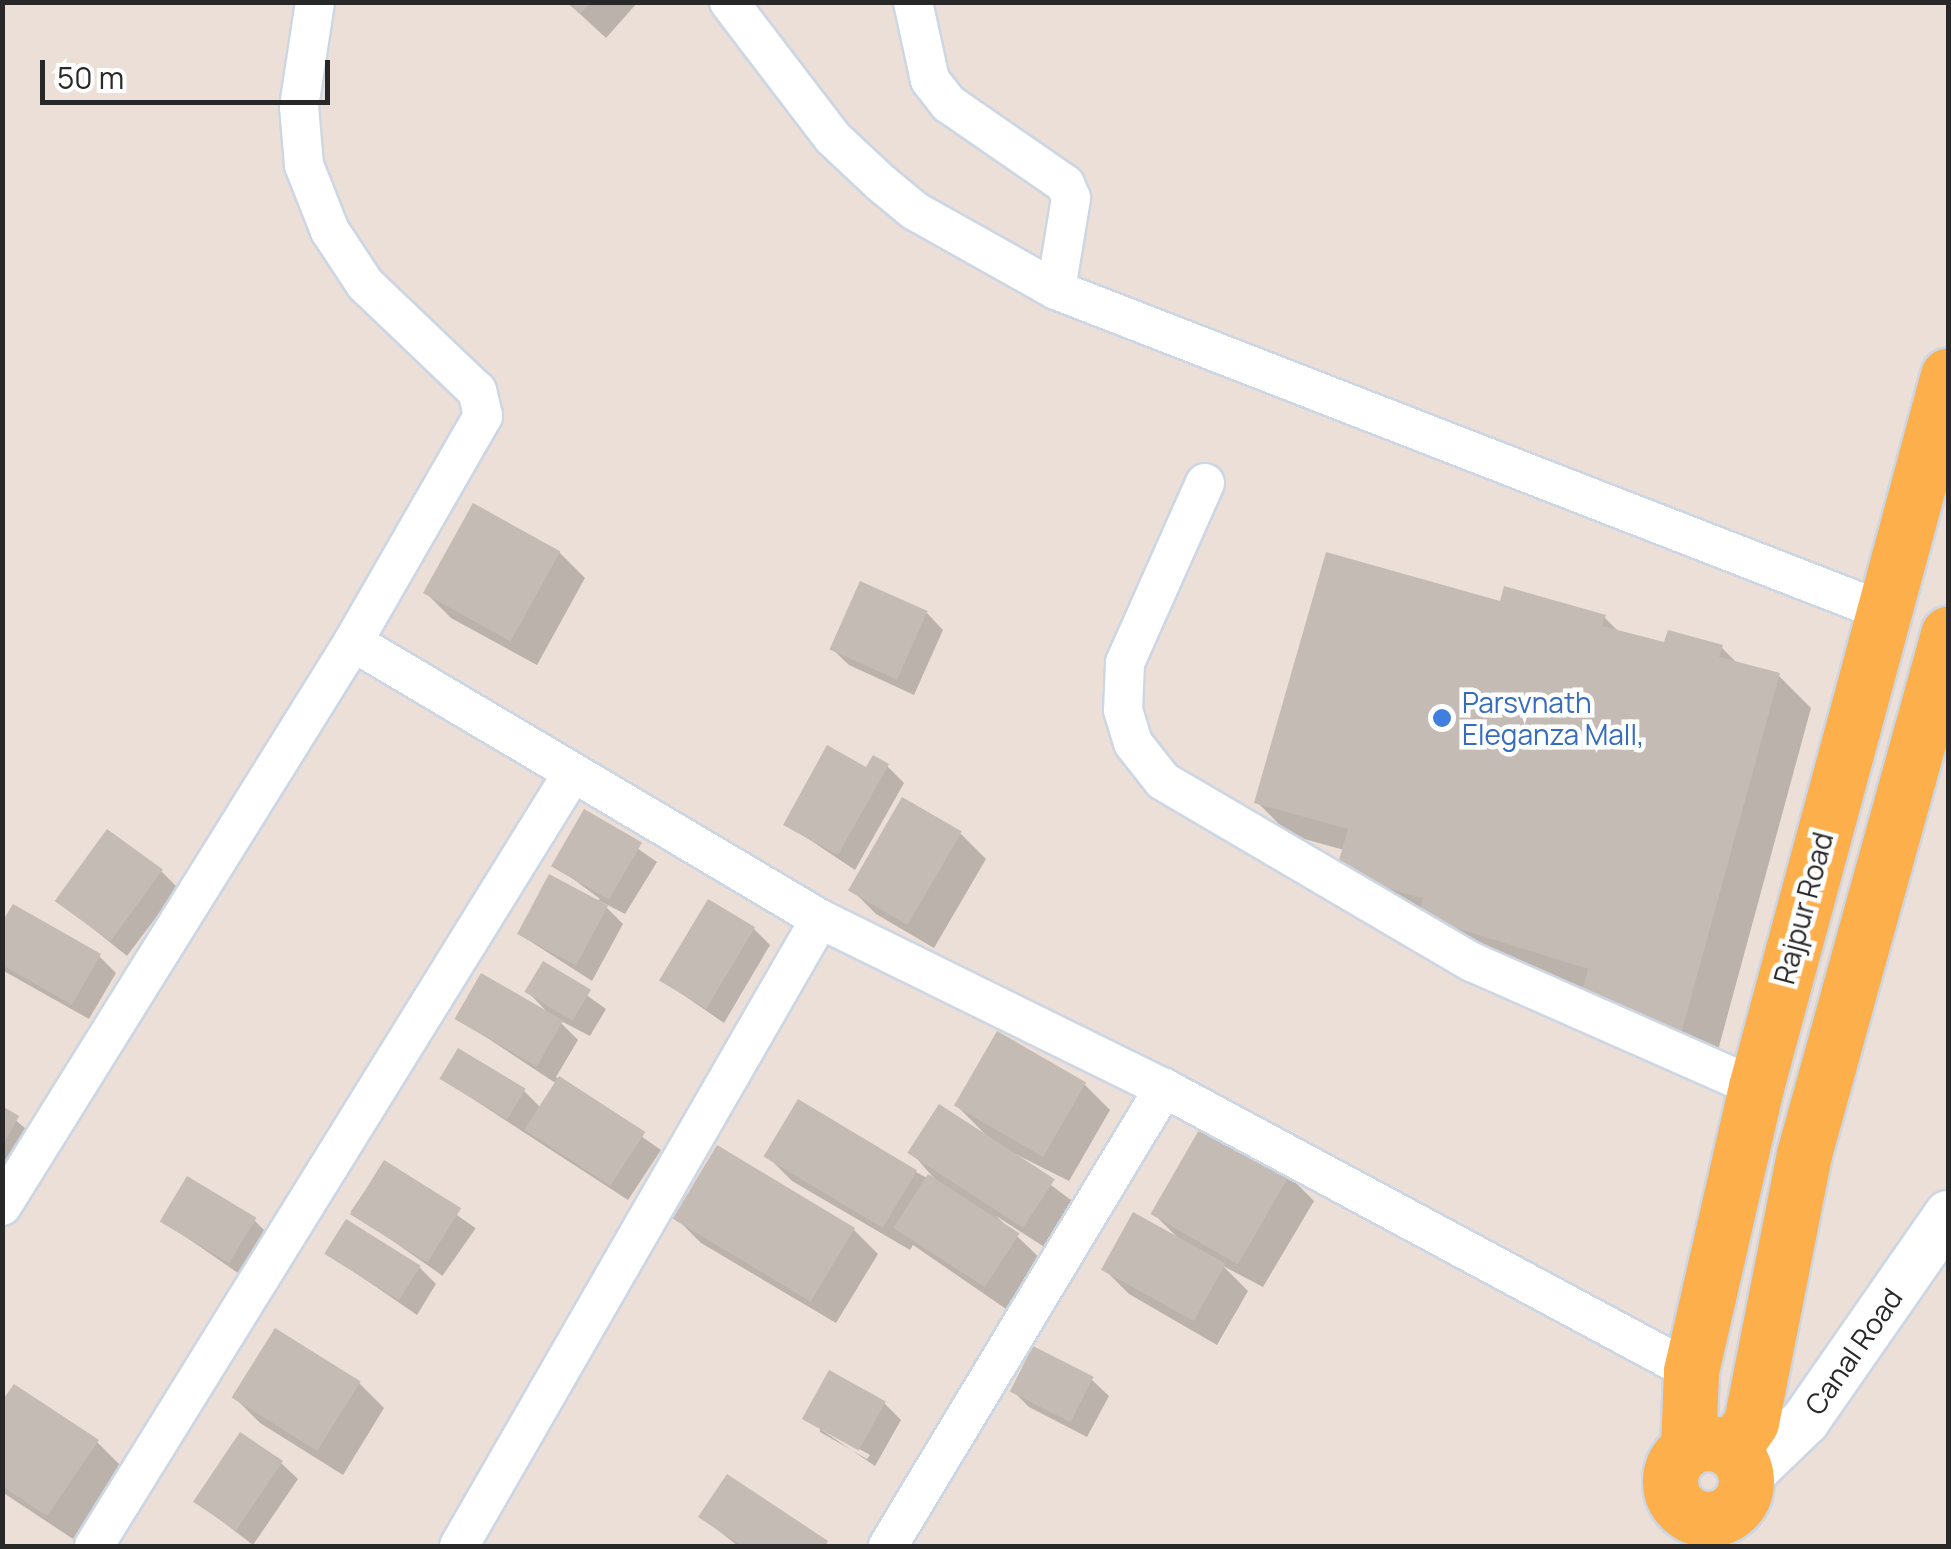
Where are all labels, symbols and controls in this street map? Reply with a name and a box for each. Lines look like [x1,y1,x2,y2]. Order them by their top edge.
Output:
scale bar [45,40,335,102]
text: 50 m [57,57,124,98]
place label: Parsvnath Eleganza Mall, [1462,685,1644,751]
marker: Parsvnath Eleganza Mall, [1431,707,1453,729]
street label: Rajpur Road [1767,829,1839,987]
street label: Canal Road [1797,1281,1909,1421]

